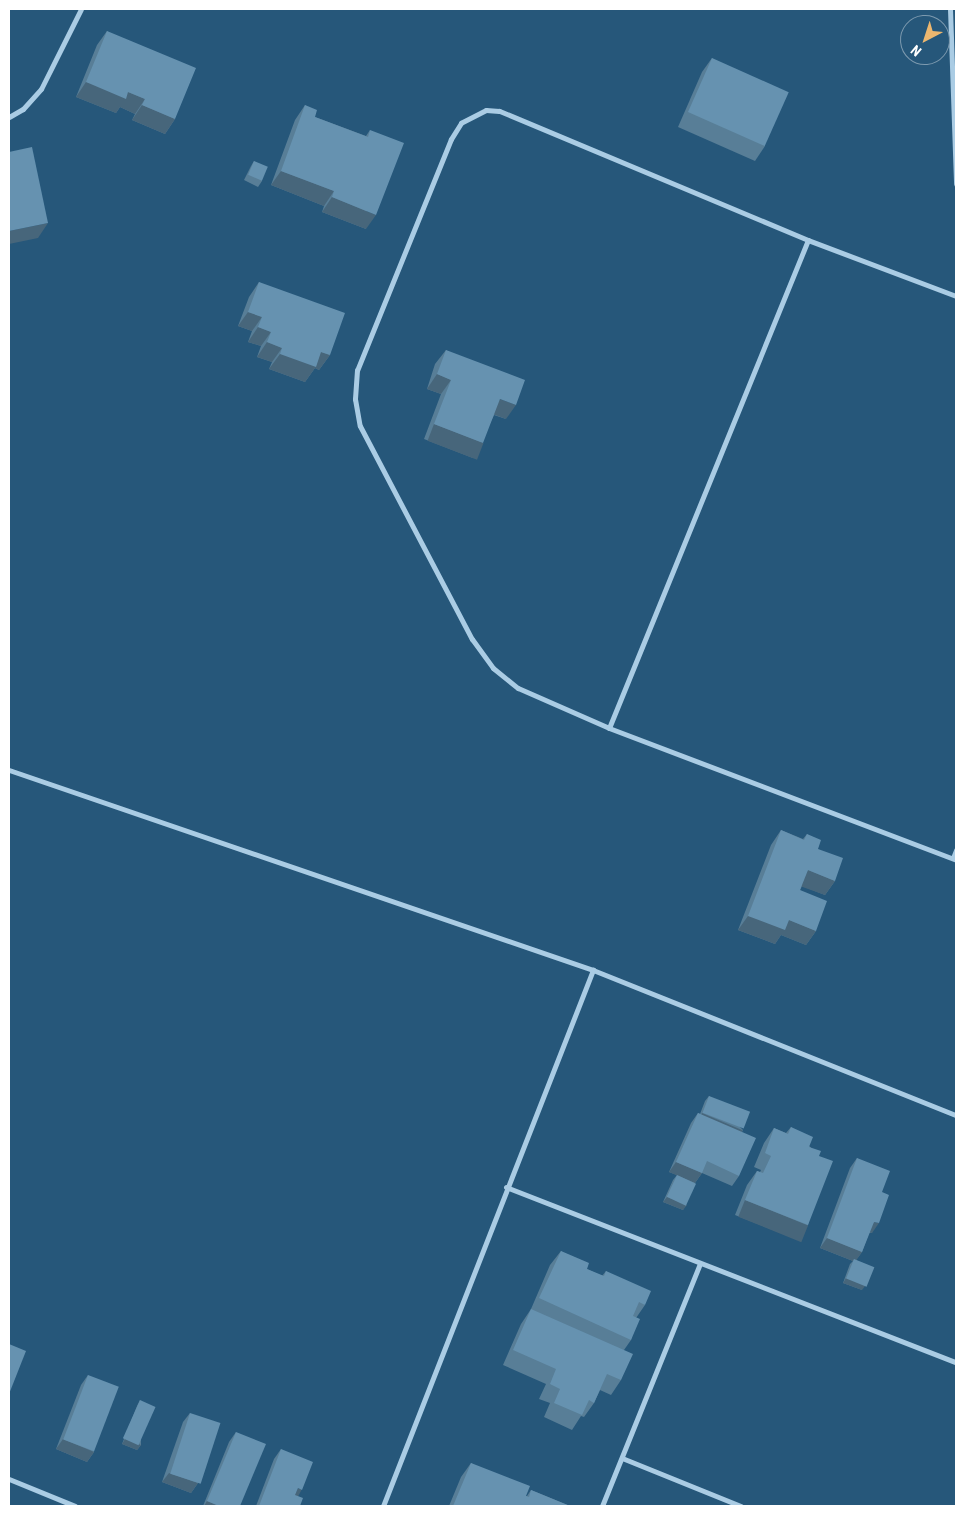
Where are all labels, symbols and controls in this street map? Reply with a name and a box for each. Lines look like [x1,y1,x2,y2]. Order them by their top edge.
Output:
north arrow [900,15,950,65]
text: N [908,42,924,60]

